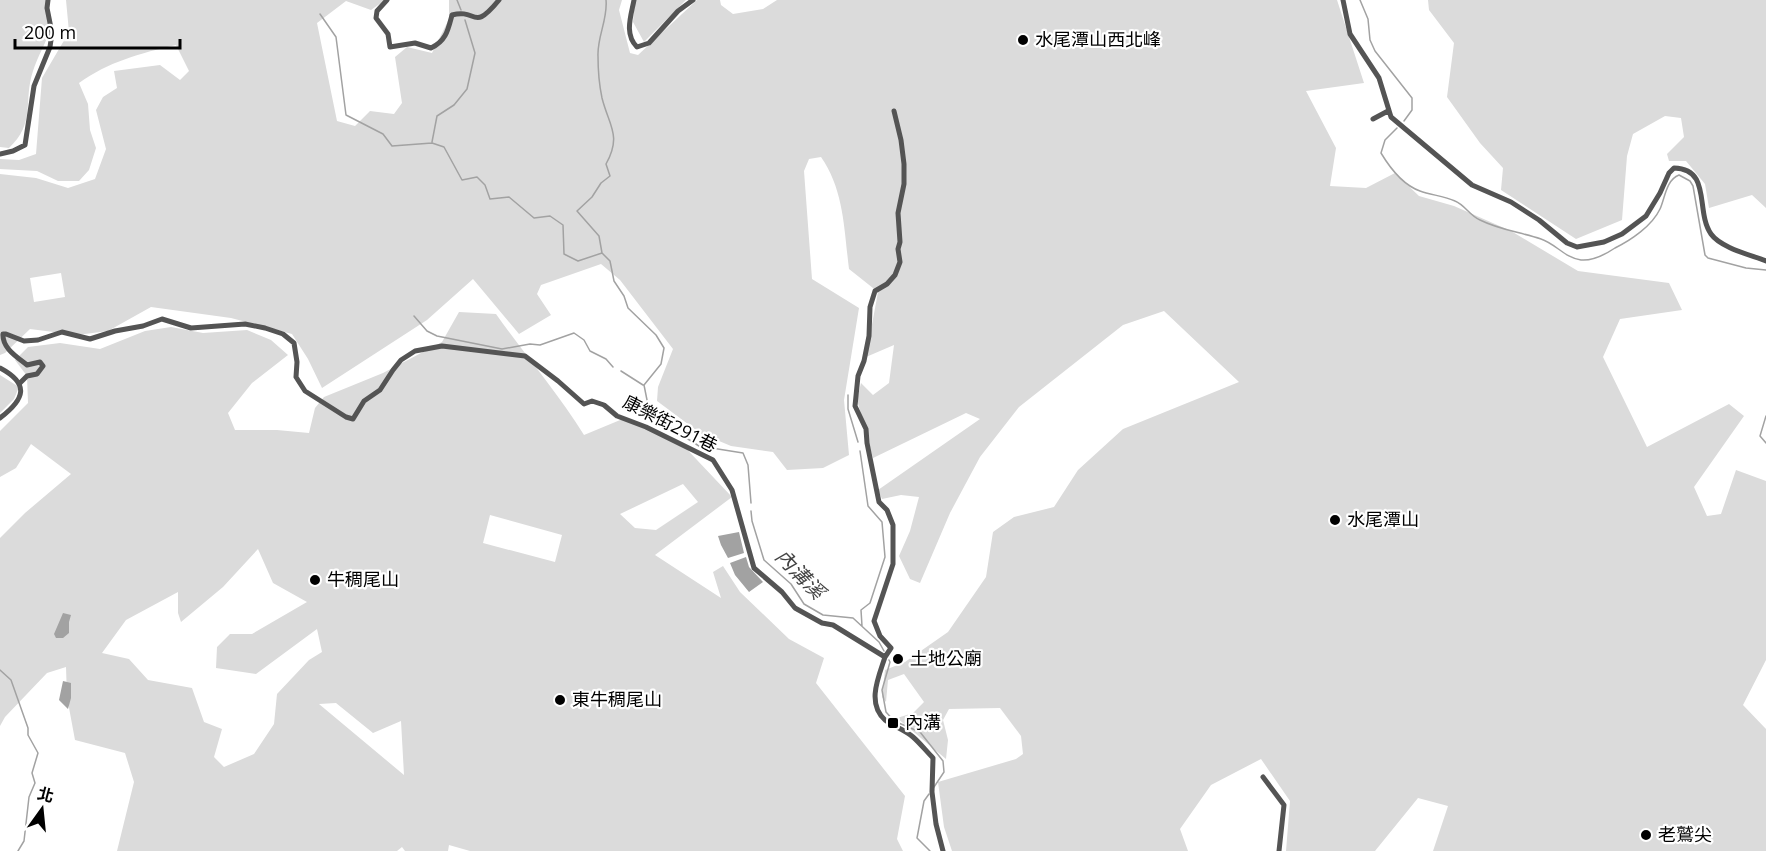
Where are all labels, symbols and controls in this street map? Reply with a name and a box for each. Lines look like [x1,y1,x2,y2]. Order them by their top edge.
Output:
scale bar [15,12,180,50]
text: 200 m [24,20,76,44]
place label: 水尾潭山西北峰 [1035,27,1161,51]
marker: 水尾潭山西北峰 [1016,33,1030,47]
street label: 康樂街291巷 [619,389,722,457]
place label: 水尾潭山 [1347,507,1419,531]
marker: 水尾潭山 [1328,513,1342,527]
water label: 內溝溪 [770,543,833,607]
place label: 牛稠尾山 [327,567,399,591]
marker: 牛稠尾山 [308,573,322,587]
place label: 土地公廟 [910,646,982,670]
marker: 土地公廟 [891,652,905,666]
place label: 東牛稠尾山 [572,687,662,711]
marker: 東牛稠尾山 [553,693,567,707]
place label: 內溝 [905,710,941,734]
marker: 內溝 [886,716,900,730]
north arrow [12,779,72,839]
text: 北 [35,782,56,807]
place label: 老鷲尖 [1658,822,1712,846]
marker: 老鷲尖 [1639,828,1653,842]

